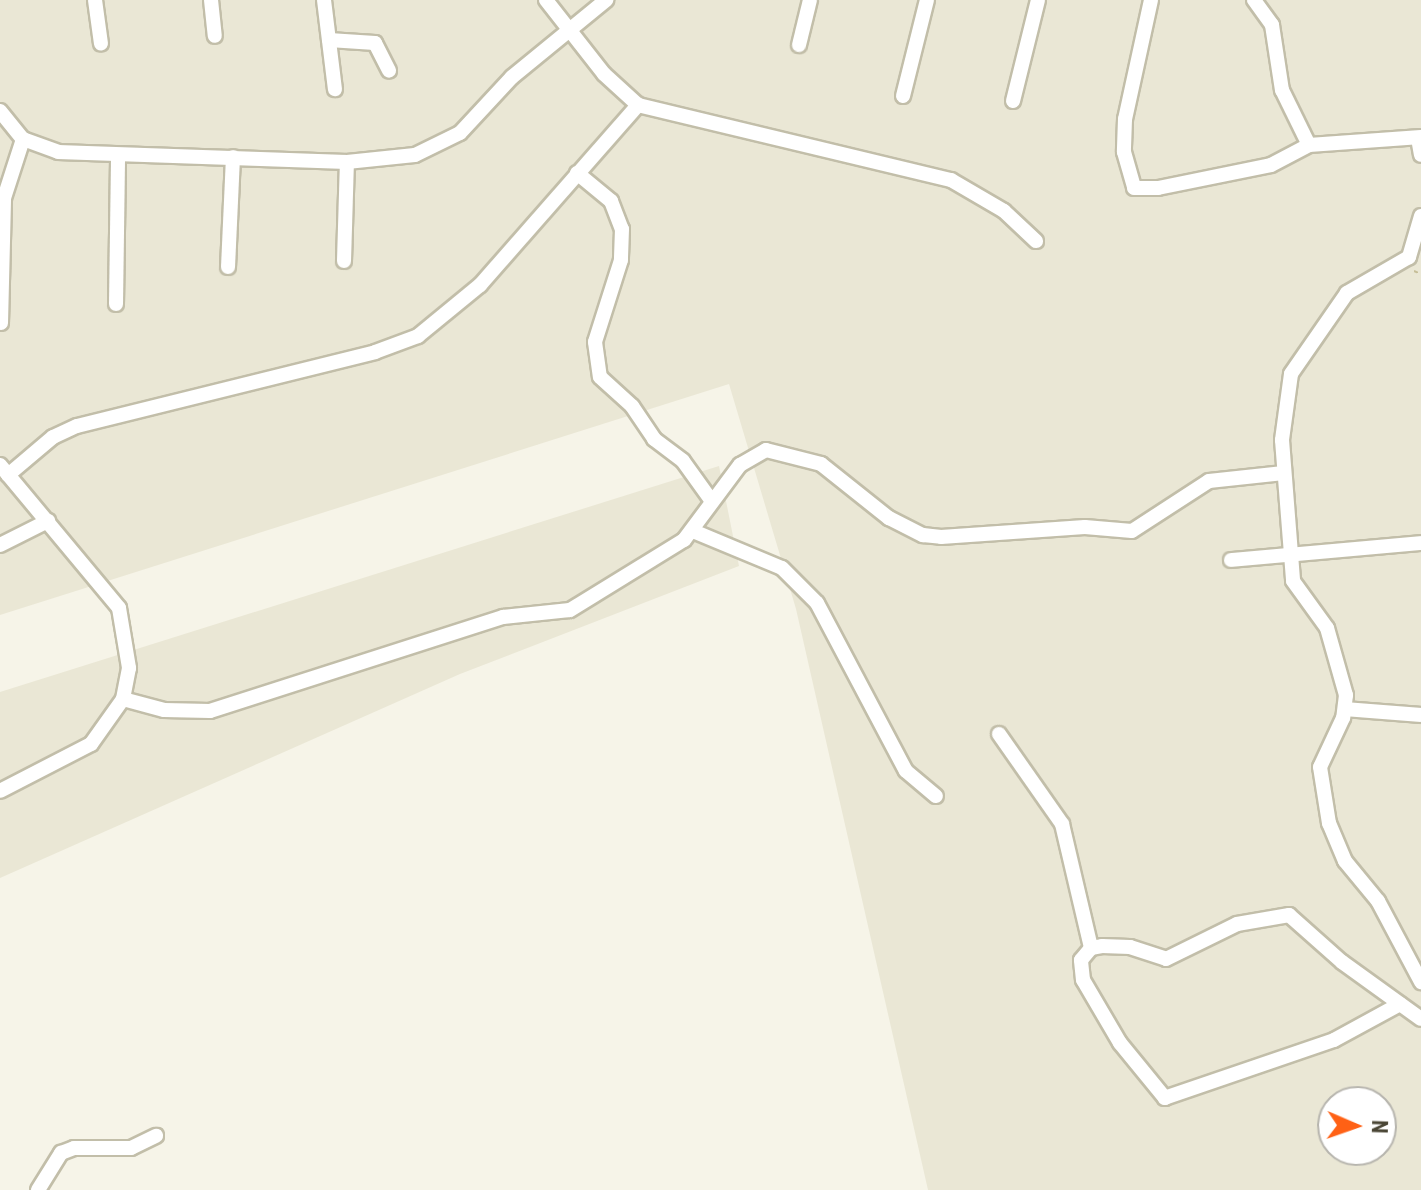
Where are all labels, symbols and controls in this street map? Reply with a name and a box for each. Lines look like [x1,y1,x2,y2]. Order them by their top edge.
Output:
north arrow [1317,1086,1397,1166]
text: N [1367,1120,1392,1134]

